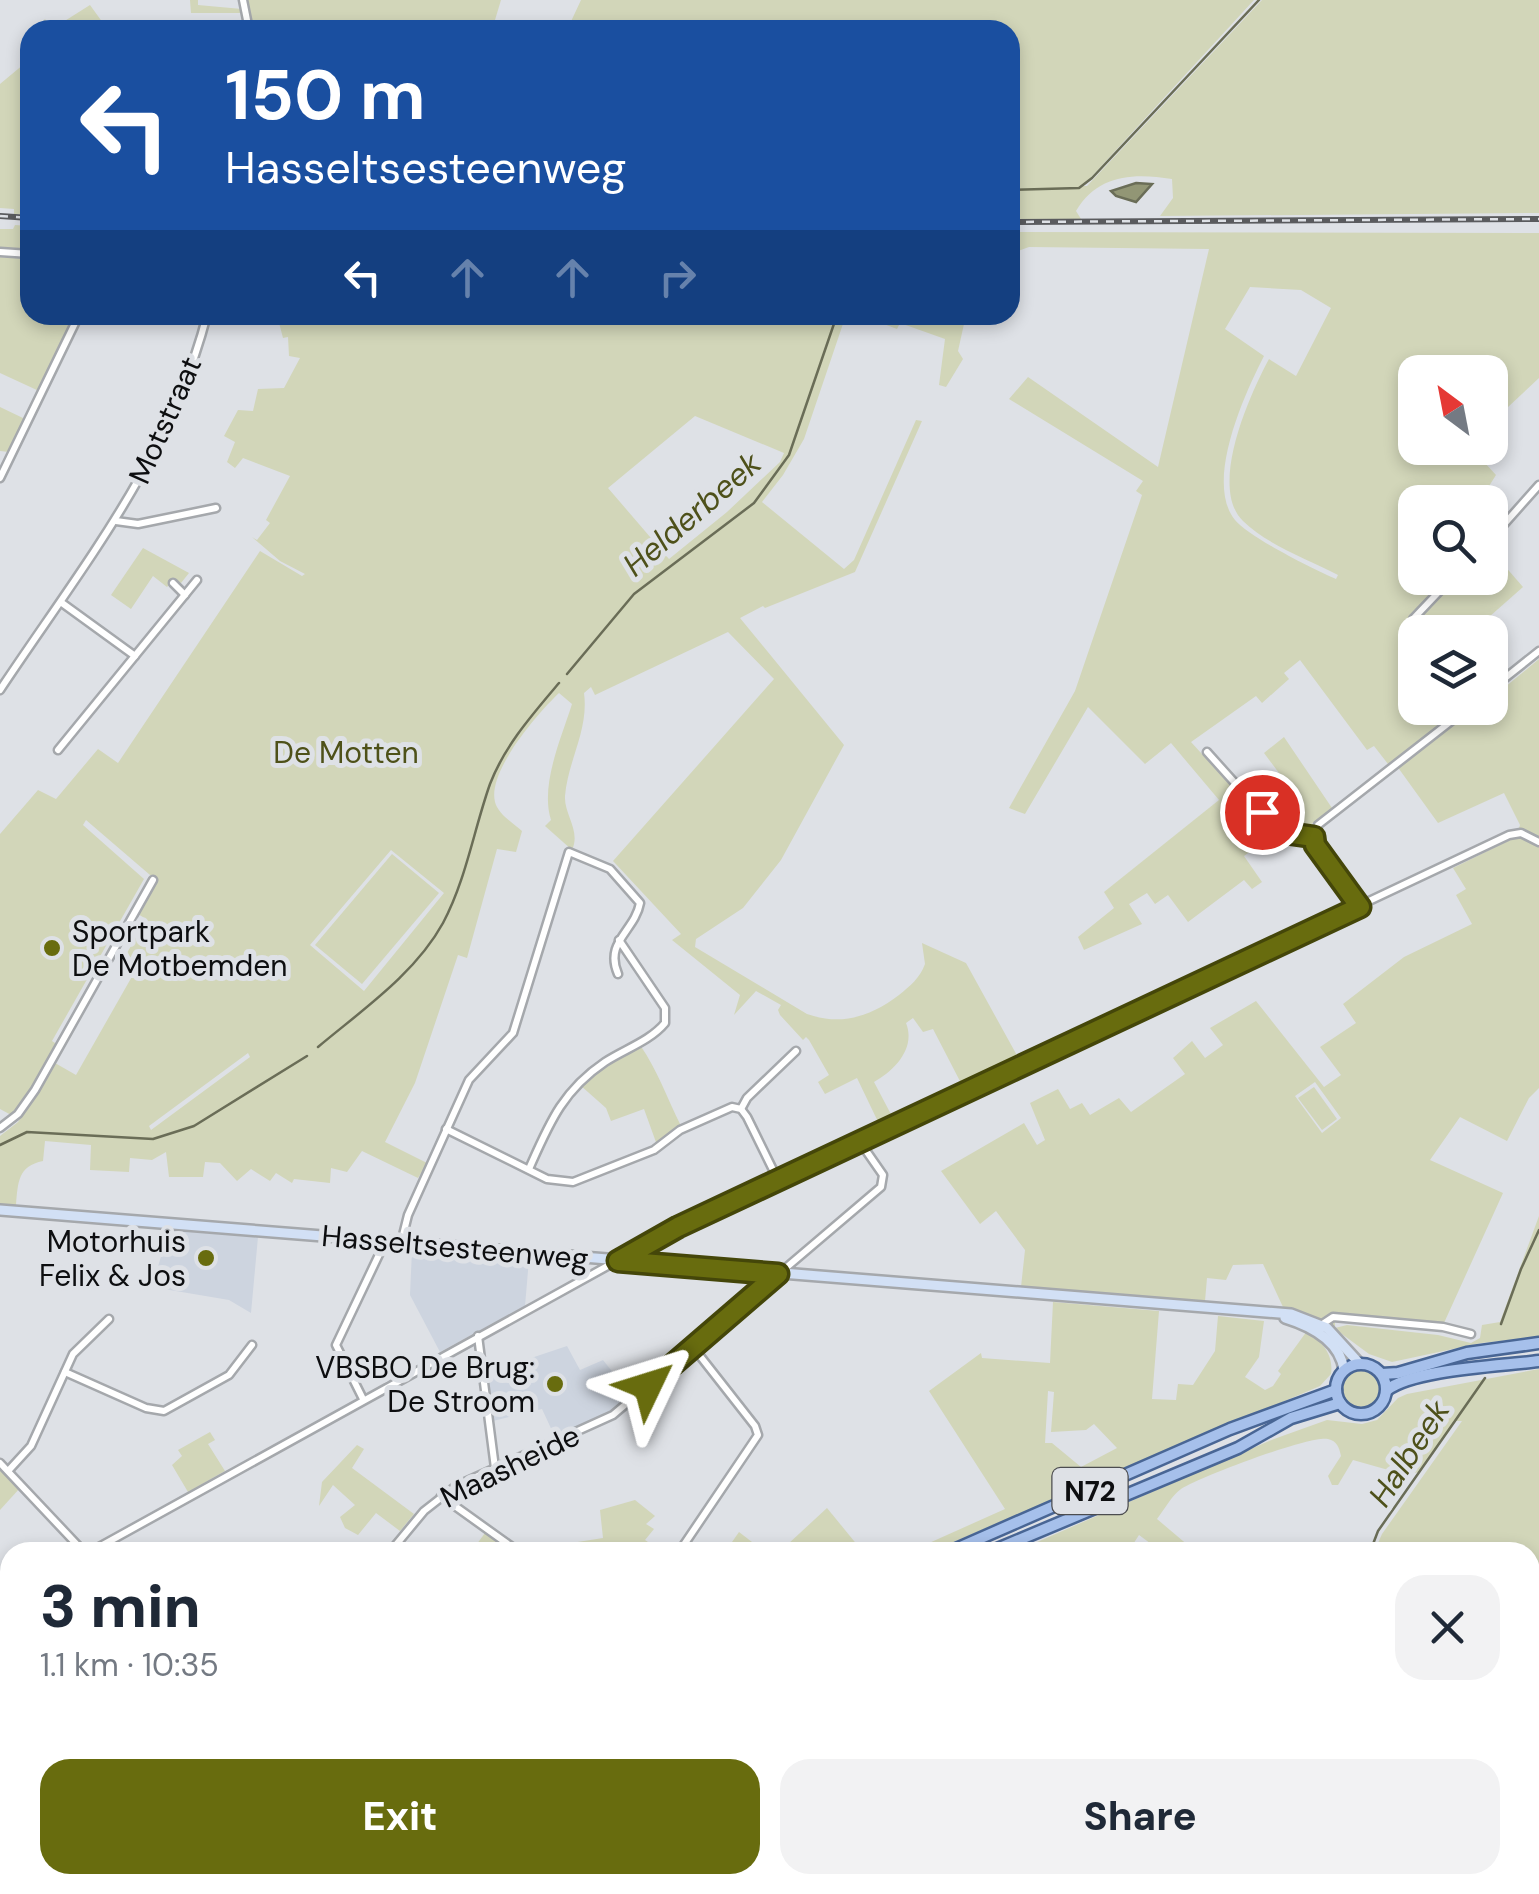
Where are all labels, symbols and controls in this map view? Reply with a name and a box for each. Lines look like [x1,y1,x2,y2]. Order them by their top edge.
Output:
text: 150 m [225,50,426,141]
icon: left [60,60,190,190]
text: Hasseltsesteenweg [225,138,626,197]
icon: left [335,250,390,305]
icon: ahead [440,250,495,305]
icon: ahead [545,250,600,305]
icon: right [650,250,705,305]
street label: Motstraat [120,350,210,490]
north arrow [1398,355,1508,465]
map controls [1398,355,1508,725]
water label: Helderbeek [614,442,770,586]
button: search [1398,485,1508,595]
button: layers [1398,615,1508,725]
park label: De Motten [273,733,419,772]
pin [1220,770,1305,855]
icon: arrive [1235,785,1290,840]
place label: Sportpark De Motbemden [72,912,287,985]
marker: Sportpark De Motbemden [41,937,63,959]
street label: Hasseltsesteenweg [320,1216,590,1278]
place label: Motorhuis Felix & Jos [39,1222,186,1295]
marker: Motorhuis Felix & Jos [195,1247,217,1269]
position arrow [596,1334,700,1438]
place label: VBSBO De Brug: De Stroom [315,1348,535,1421]
marker: VBSBO De Brug: De Stroom [544,1373,566,1395]
water label: Halbeek [1359,1391,1459,1515]
street label: Maasheide [434,1416,586,1516]
road number: N72 [1052,1468,1128,1514]
text: 3 min [40,1567,201,1646]
button: close [1395,1575,1500,1680]
text: 1.1 km · 10:35 [40,1644,219,1686]
button: Exit [40,1759,760,1874]
button: Share [780,1759,1500,1874]

